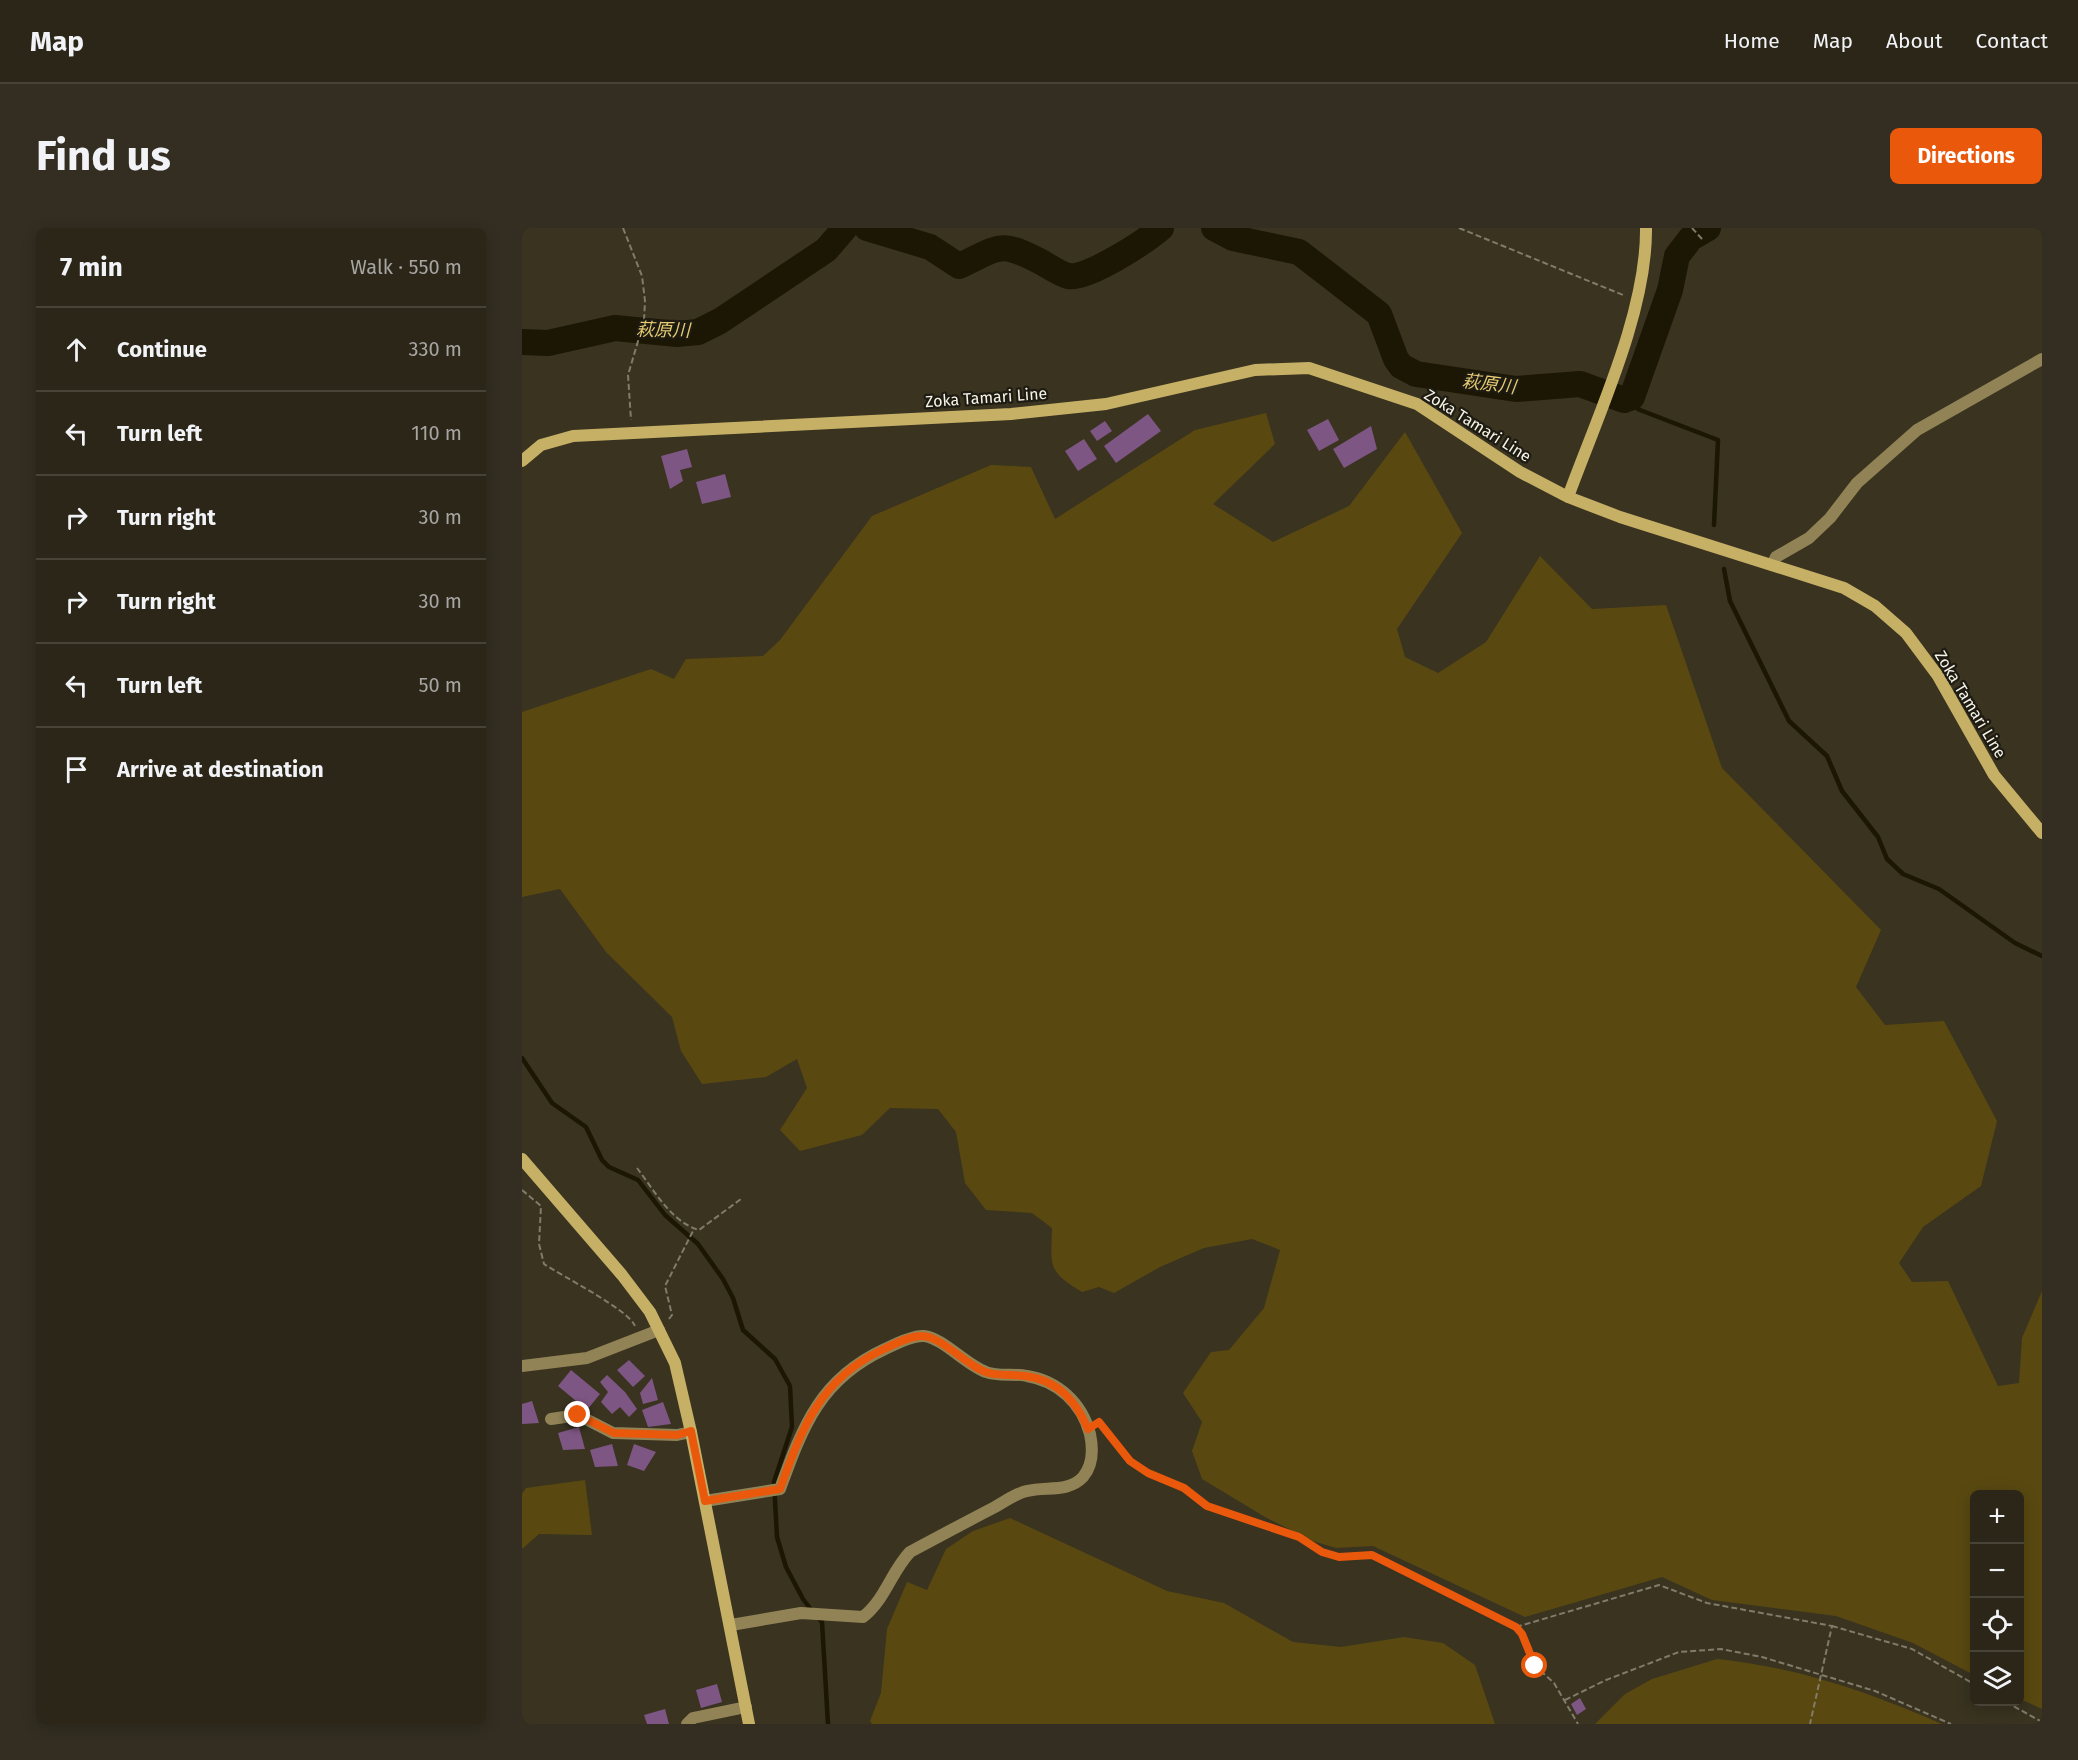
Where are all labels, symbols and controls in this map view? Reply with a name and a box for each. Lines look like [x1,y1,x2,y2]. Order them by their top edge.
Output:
text: Map [30,25,84,58]
text: Home [1724,28,1780,54]
text: Map [1813,28,1853,54]
text: About [1886,28,1943,54]
text: Contact [1976,28,2048,54]
button: Directions [1890,128,2042,184]
text: Find us [36,131,171,181]
text: 7 min [60,252,123,283]
text: Walk · 550 m [350,255,462,279]
water label: 萩原川 [636,319,692,342]
icon: ahead [60,333,93,366]
text: Continue [117,336,207,363]
text: 330 m [408,337,462,361]
water label: 萩原川 [1461,370,1519,398]
street label: Zoka Tamari Line [924,384,1048,411]
street label: Zoka Tamari Line [1421,385,1535,466]
icon: left [60,417,93,450]
text: Turn left [117,420,202,447]
text: 110 m [411,421,462,445]
icon: right [60,501,93,534]
text: Turn right [117,504,216,531]
text: 30 m [418,505,462,529]
icon: right [60,585,93,618]
text: Turn right [117,588,216,615]
text: 30 m [418,589,462,613]
street label: Zoka Tamari Line [1931,647,2010,762]
icon: left [60,669,93,702]
text: Turn left [117,672,202,699]
text: 50 m [418,673,462,697]
icon: arrive [60,753,93,786]
text: Arrive at destination [117,756,324,783]
route end [564,1401,590,1427]
map controls [1970,1490,2024,1706]
button: + [1970,1490,2024,1544]
button: − [1970,1544,2024,1598]
button: locate [1970,1598,2024,1652]
route start [1521,1652,1547,1678]
button: layers [1970,1652,2024,1706]

